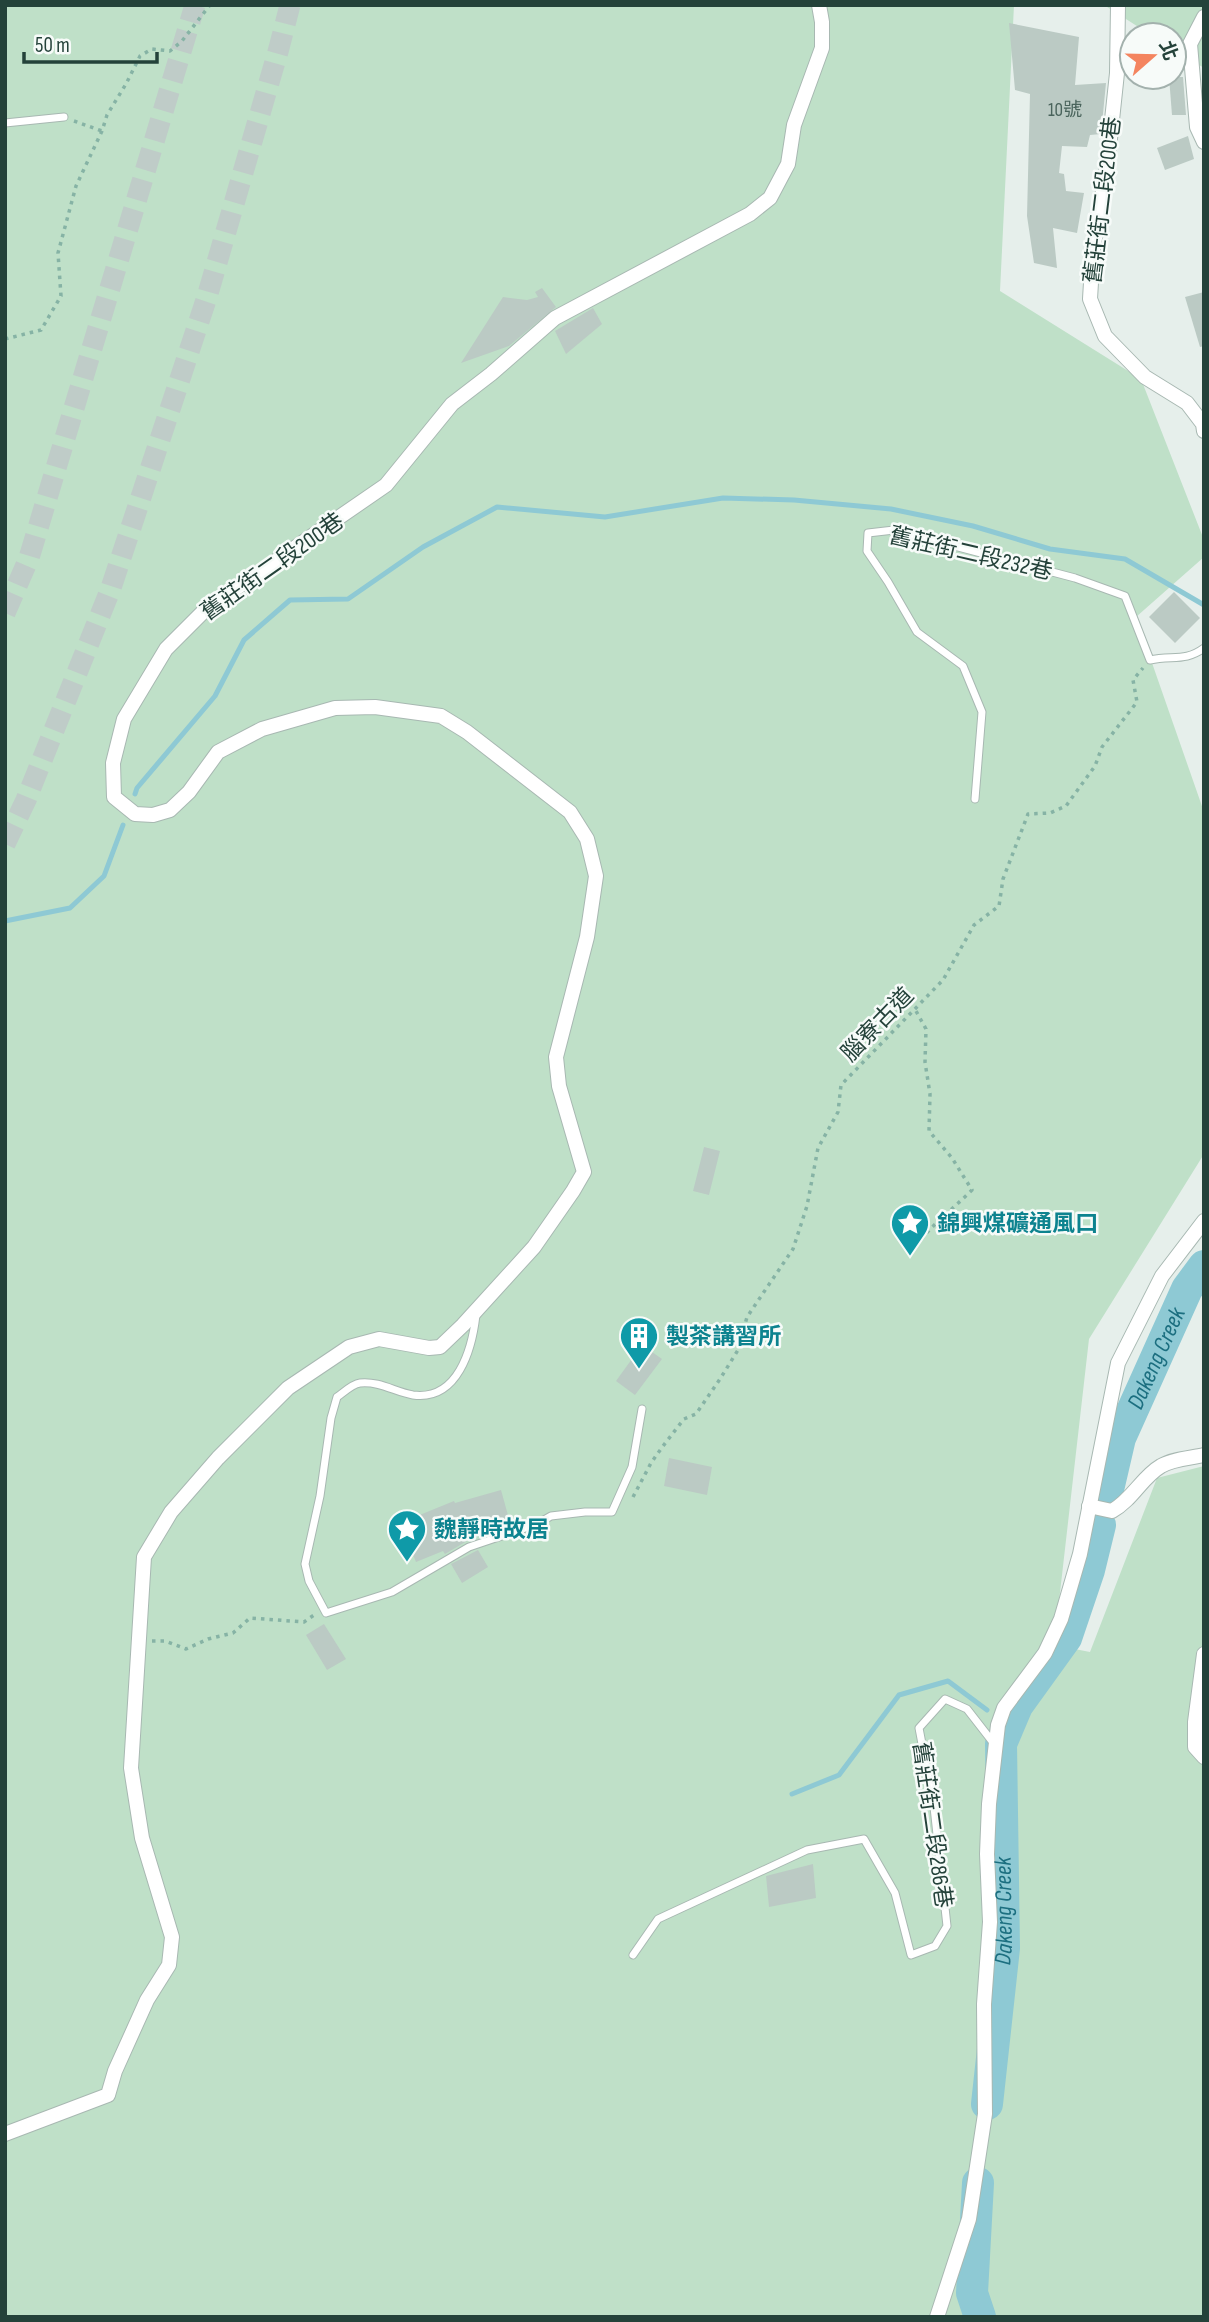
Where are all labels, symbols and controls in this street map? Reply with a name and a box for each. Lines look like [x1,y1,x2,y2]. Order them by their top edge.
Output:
scale bar [24,21,158,65]
north arrow [1118,21,1188,91]
text: 50 m [35,33,70,58]
text: 北 [1154,38,1182,64]
house number: 10號 [1048,99,1082,122]
street label: 舊莊街二段200巷 [1079,115,1127,285]
street label: 舊莊街二段200巷 [196,507,349,626]
street label: 舊莊街二段232巷 [886,522,1055,586]
street label: 腦寮古道 [836,982,920,1068]
place icon: 錦興煤礦通風口 [889,1202,931,1257]
place label: 錦興煤礦通風口 [937,1210,1098,1238]
water label: Dakeng Creek [1121,1302,1192,1414]
building icon: 製茶講習所 [618,1315,660,1370]
place label: 製茶講習所 [666,1323,781,1351]
place icon: 魏靜時故居 [386,1508,428,1563]
place label: 魏靜時故居 [434,1516,549,1544]
street label: 舊莊街二段286巷 [906,1740,958,1910]
water label: Dakeng Creek [988,1856,1019,1967]

